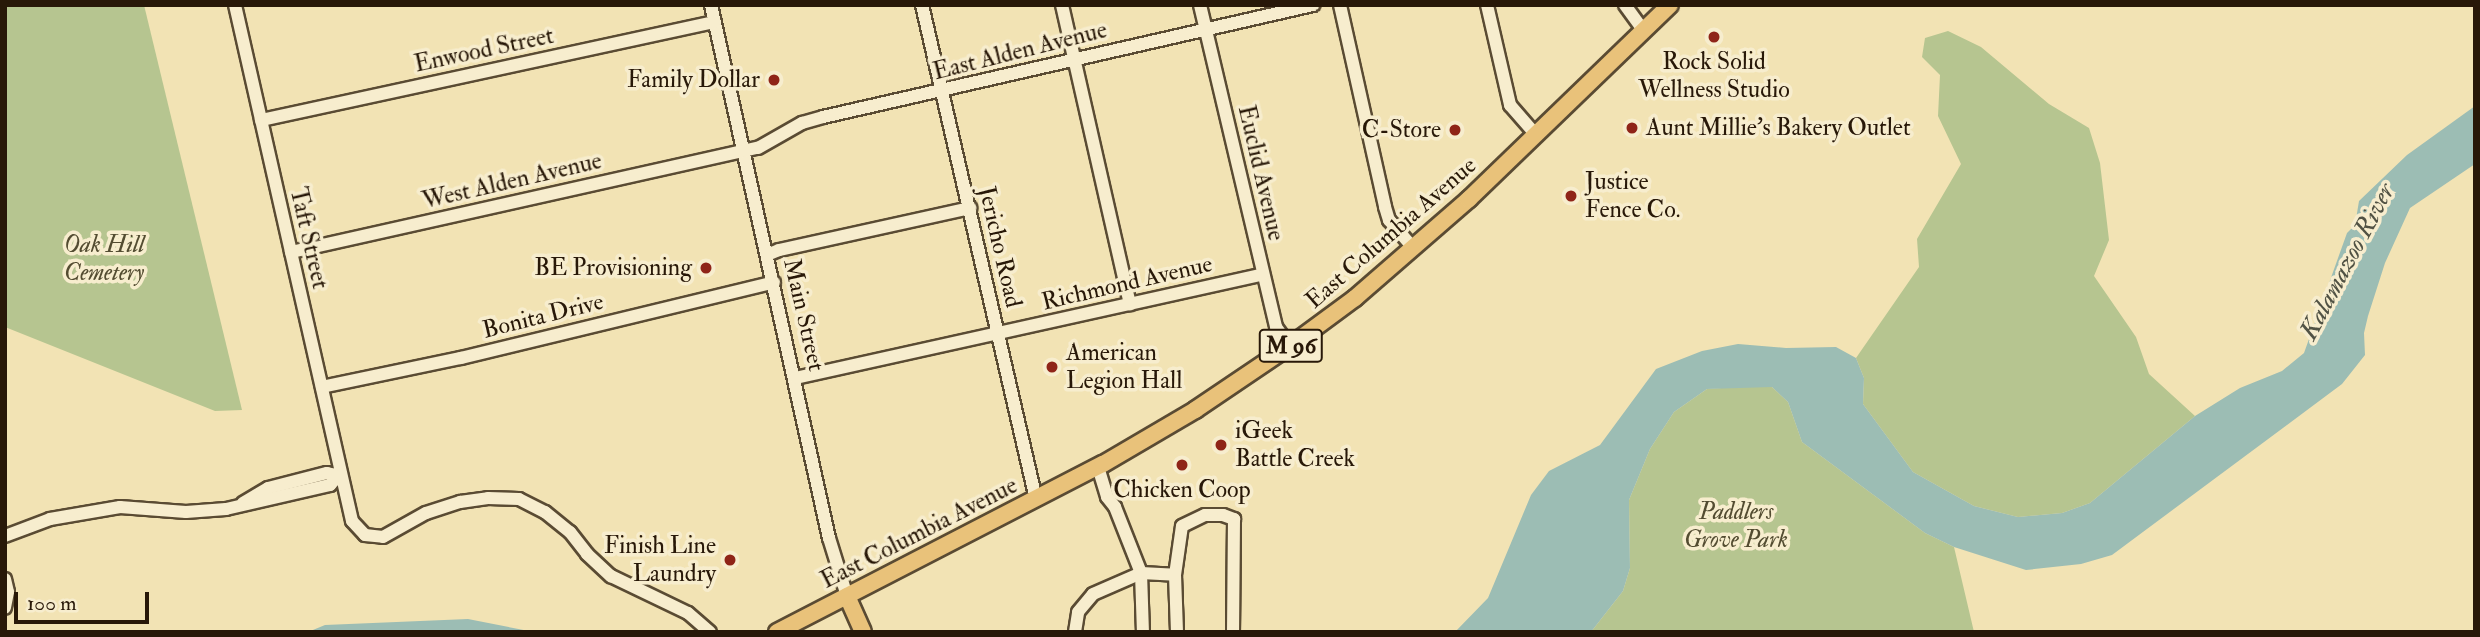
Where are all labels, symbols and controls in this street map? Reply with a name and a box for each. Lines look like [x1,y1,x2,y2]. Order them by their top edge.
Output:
street label: East Alden Avenue [930,15,1110,87]
street label: Enwood Street [412,21,556,79]
marker: Rock Solid Wellness Studio [1706,29,1722,45]
place label: Rock Solid Wellness Studio [1638,48,1790,104]
place label: Family Dollar [627,66,760,94]
marker: Family Dollar [766,72,782,88]
street label: Euclid Avenue [1231,102,1291,244]
place label: Aunt Millie's Bakery Outlet [1646,114,1911,142]
place label: C-Store [1362,116,1441,144]
marker: Aunt Millie's Bakery Outlet [1624,120,1640,136]
marker: C-Store [1447,122,1463,138]
street label: West Alden Avenue [419,146,605,216]
street label: East Columbia Avenue [1300,151,1482,315]
place label: Justice Fence Co. [1585,168,1680,224]
water label: Kalamazoo River [2294,179,2402,345]
street label: Taft Street [283,184,335,292]
street label: Jericho Road [972,184,1028,310]
marker: Justice Fence Co. [1563,188,1579,204]
park label: Oak Hill Cemetery [64,231,144,287]
street label: Richmond Avenue [1039,249,1215,317]
place label: BE Provisioning [534,254,692,282]
street label: Main Street [777,256,831,374]
marker: BE Provisioning [698,260,714,276]
street label: Bonita Drive [480,287,606,345]
road number: M 96 [1258,326,1324,366]
place label: American Legion Hall [1066,339,1182,395]
marker: American Legion Hall [1044,359,1060,375]
place label: iGeek Battle Creek [1235,417,1355,473]
marker: iGeek Battle Creek [1213,437,1229,453]
marker: Chicken Coop [1174,457,1190,473]
street label: East Columbia Avenue [816,471,1022,595]
place label: Chicken Coop [1113,476,1251,504]
park label: Paddlers Grove Park [1684,498,1788,554]
place label: Finish Line Laundry [604,532,716,588]
marker: Finish Line Laundry [722,552,738,568]
scale bar [18,578,152,622]
text: 100 m [27,590,77,617]

